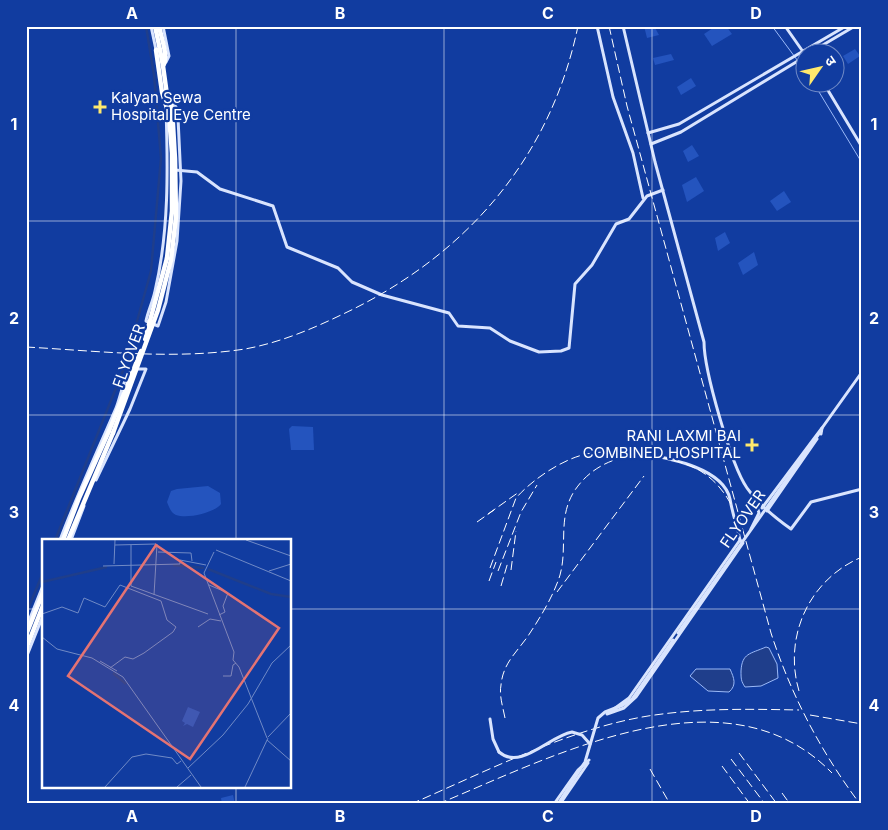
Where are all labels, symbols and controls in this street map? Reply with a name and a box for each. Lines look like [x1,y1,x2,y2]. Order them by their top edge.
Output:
text: A [126,3,138,23]
text: B [335,3,345,23]
text: C [542,3,554,23]
text: D [750,3,762,23]
north arrow [796,42,846,92]
text: उ [822,52,841,69]
place label: Kalyan Sewa Hospital Eye Centre [111,88,251,124]
marker: Kalyan Sewa Hospital Eye Centre [93,100,107,114]
text: 1 [11,114,17,134]
text: 1 [871,114,877,134]
text: 2 [9,308,19,328]
text: 2 [869,308,879,328]
street label: FLYOVER [108,321,149,390]
place label: RANI LAXMI BAI COMBINED HOSPITAL [583,426,741,462]
marker: RANI LAXMI BAI COMBINED HOSPITAL [745,438,759,452]
street label: FLYOVER [716,486,770,551]
text: 3 [9,502,19,522]
text: 3 [869,502,879,522]
inset map [42,539,291,788]
text: 4 [9,695,20,715]
text: 4 [869,695,880,715]
text: A [126,806,138,826]
text: B [335,806,345,826]
text: C [542,806,554,826]
text: D [750,806,762,826]

